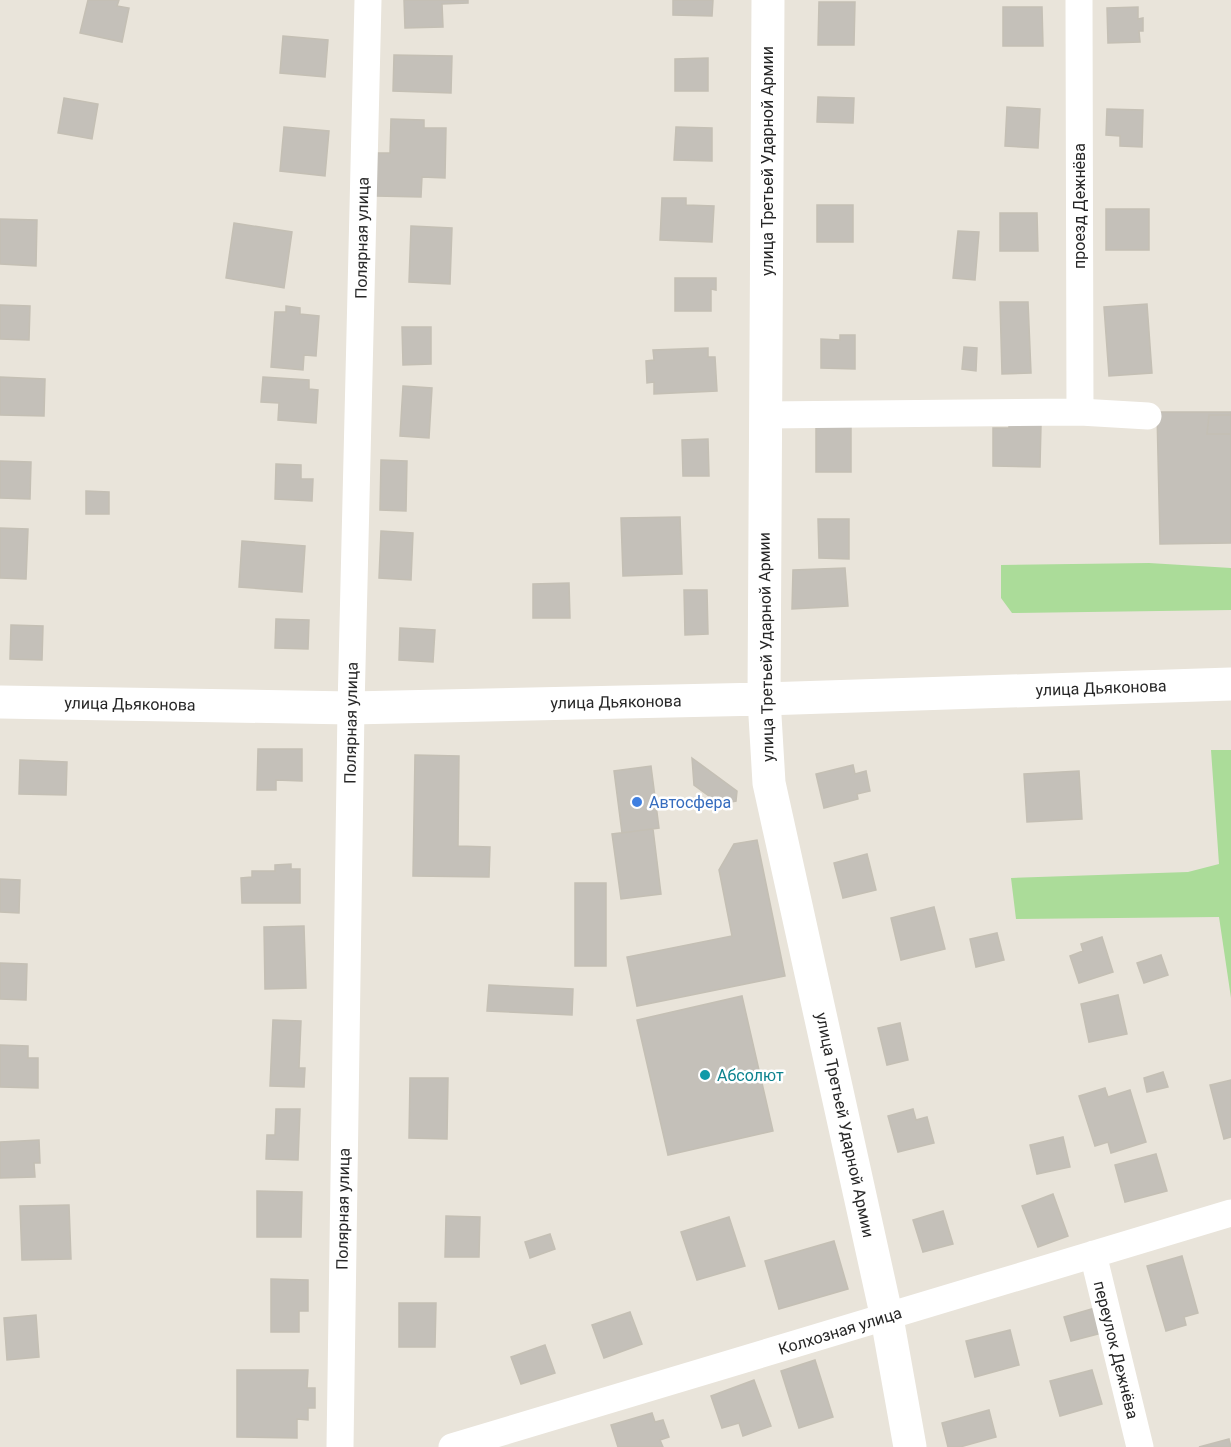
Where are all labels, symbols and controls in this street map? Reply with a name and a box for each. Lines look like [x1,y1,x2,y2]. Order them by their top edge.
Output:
street label: улица Третьей Ударной Армии [758,46,777,276]
street label: проезд Дежнёва [1070,143,1089,269]
street label: Полярная улица [351,177,373,299]
street label: улица Третьей Ударной Армии [754,532,778,762]
street label: Полярная улица [340,662,362,784]
street label: улица Дьяконова [1035,676,1167,700]
street label: улица Дьяконова [550,691,682,713]
street label: улица Дьяконова [64,693,196,715]
place label: Автосфера [649,793,731,812]
marker: Автосфера [630,795,644,809]
street label: улица Третьей Ударной Армии [812,1011,878,1239]
place label: Абсолют [717,1066,784,1085]
marker: Абсолют [698,1068,712,1082]
street label: Полярная улица [332,1148,354,1270]
street label: переулок Дежнёва [1090,1279,1142,1421]
street label: Колхозная улица [776,1303,904,1359]

